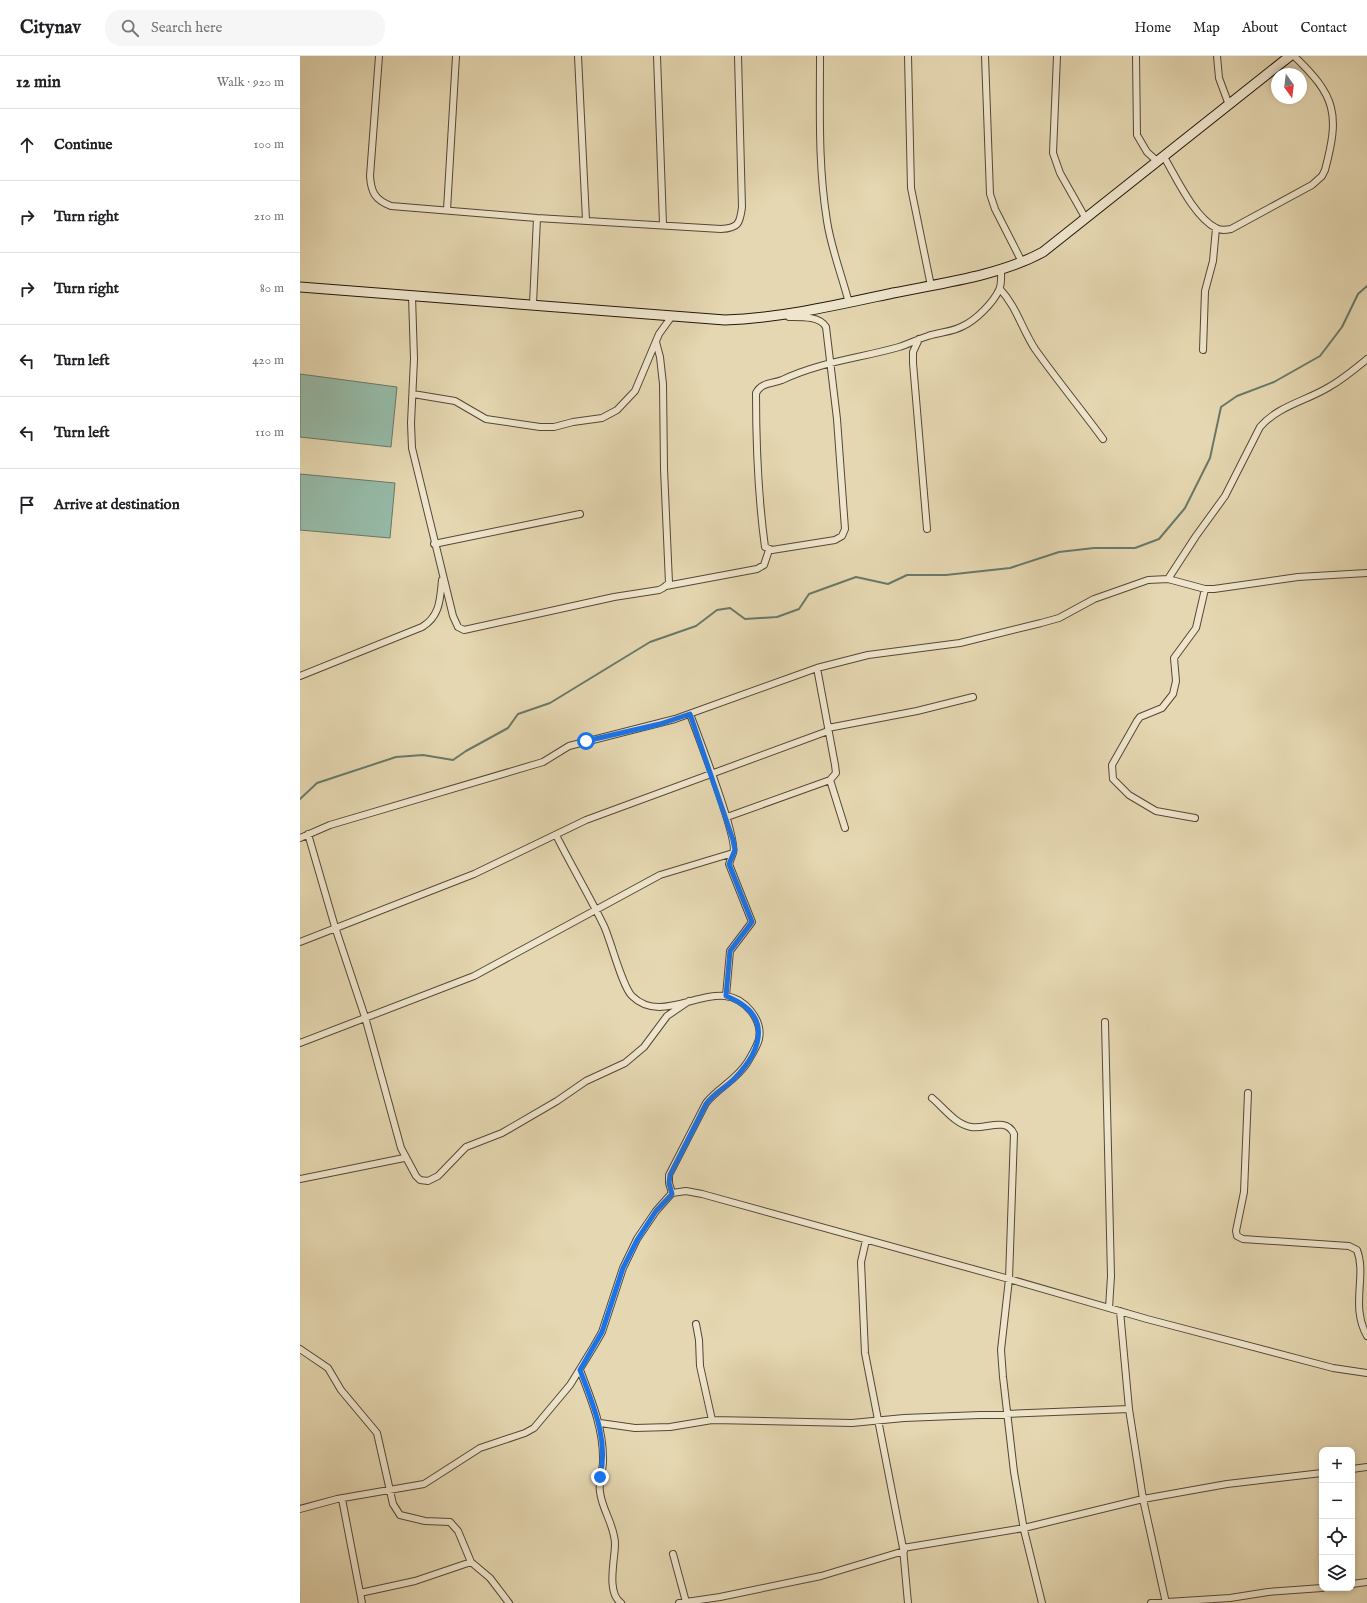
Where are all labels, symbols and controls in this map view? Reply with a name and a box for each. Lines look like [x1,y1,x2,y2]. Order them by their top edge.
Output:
search box [105,10,385,46]
text: Citynav [20,16,81,40]
icon: search [119,17,141,39]
text: Search here [151,18,222,37]
text: Home [1135,19,1171,37]
text: Map [1193,19,1220,37]
text: About [1242,19,1278,37]
text: Contact [1300,19,1347,37]
north arrow [1271,68,1307,104]
text: 12 min [16,72,61,93]
text: Walk · 920 m [217,74,284,91]
icon: ahead [16,134,38,156]
text: Continue [54,135,112,154]
text: 100 m [254,136,284,153]
icon: right [16,206,38,228]
text: Turn right [54,207,119,226]
text: 210 m [254,208,284,225]
icon: right [16,278,38,300]
text: Turn right [54,279,119,298]
text: 80 m [260,280,284,297]
icon: left [16,350,38,372]
text: Turn left [54,351,110,370]
text: 420 m [252,352,284,369]
icon: left [16,422,38,444]
text: Turn left [54,423,110,442]
text: 110 m [255,424,284,441]
icon: arrive [16,494,38,516]
text: Arrive at destination [54,495,180,514]
route start [577,732,595,750]
map controls [1319,1447,1355,1591]
button: + [1319,1447,1355,1483]
route end [591,1468,609,1486]
button: − [1319,1483,1355,1519]
button: locate [1319,1519,1355,1555]
button: layers [1319,1555,1355,1591]

